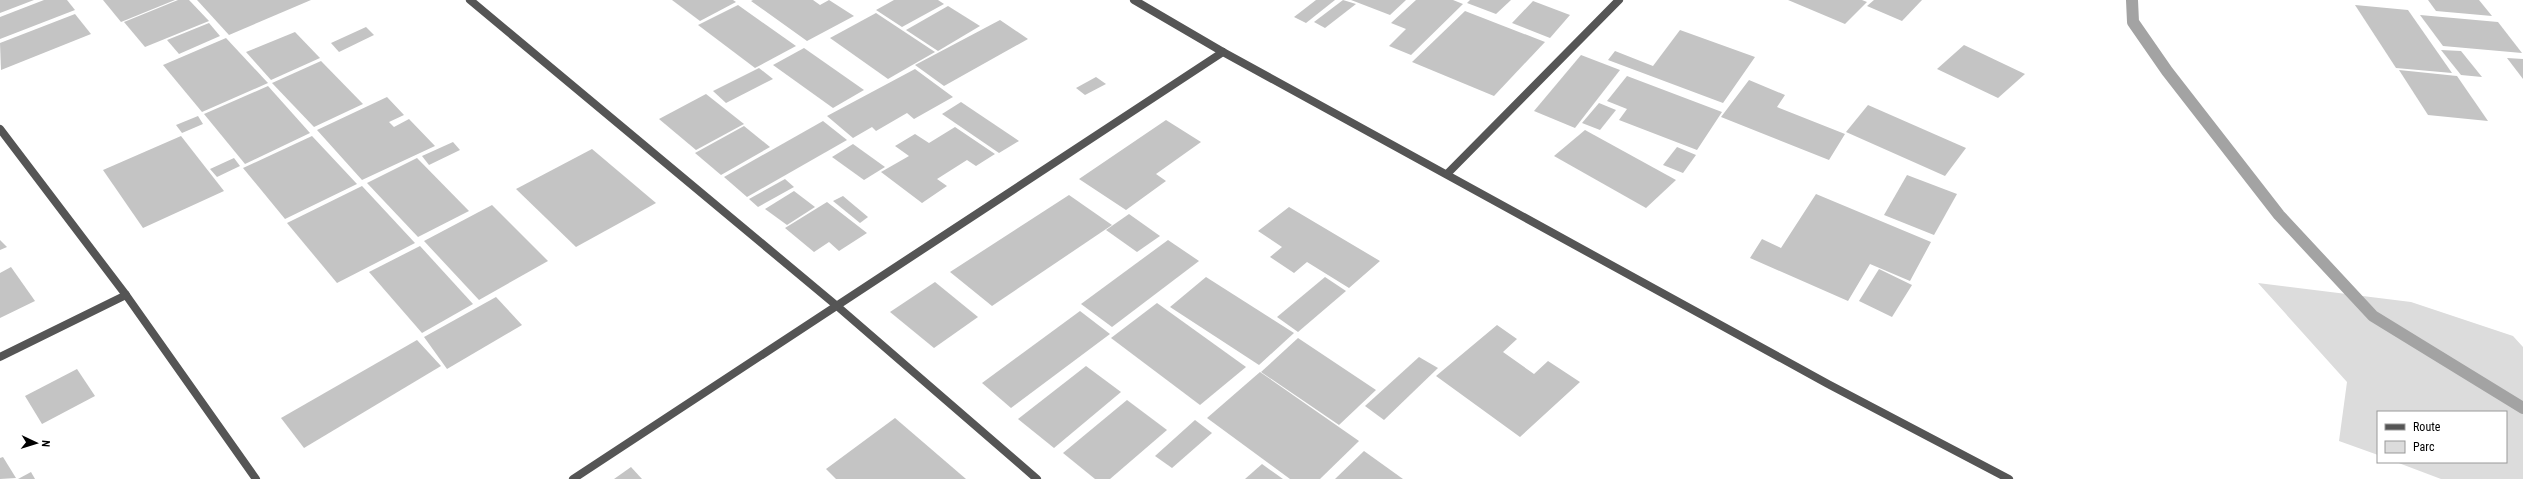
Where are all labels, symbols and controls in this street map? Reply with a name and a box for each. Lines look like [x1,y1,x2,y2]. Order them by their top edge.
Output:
legend [2377,411,2507,463]
text: Route [2413,420,2441,434]
north arrow [16,423,56,463]
text: N [39,440,52,448]
text: Parc [2413,440,2435,454]

